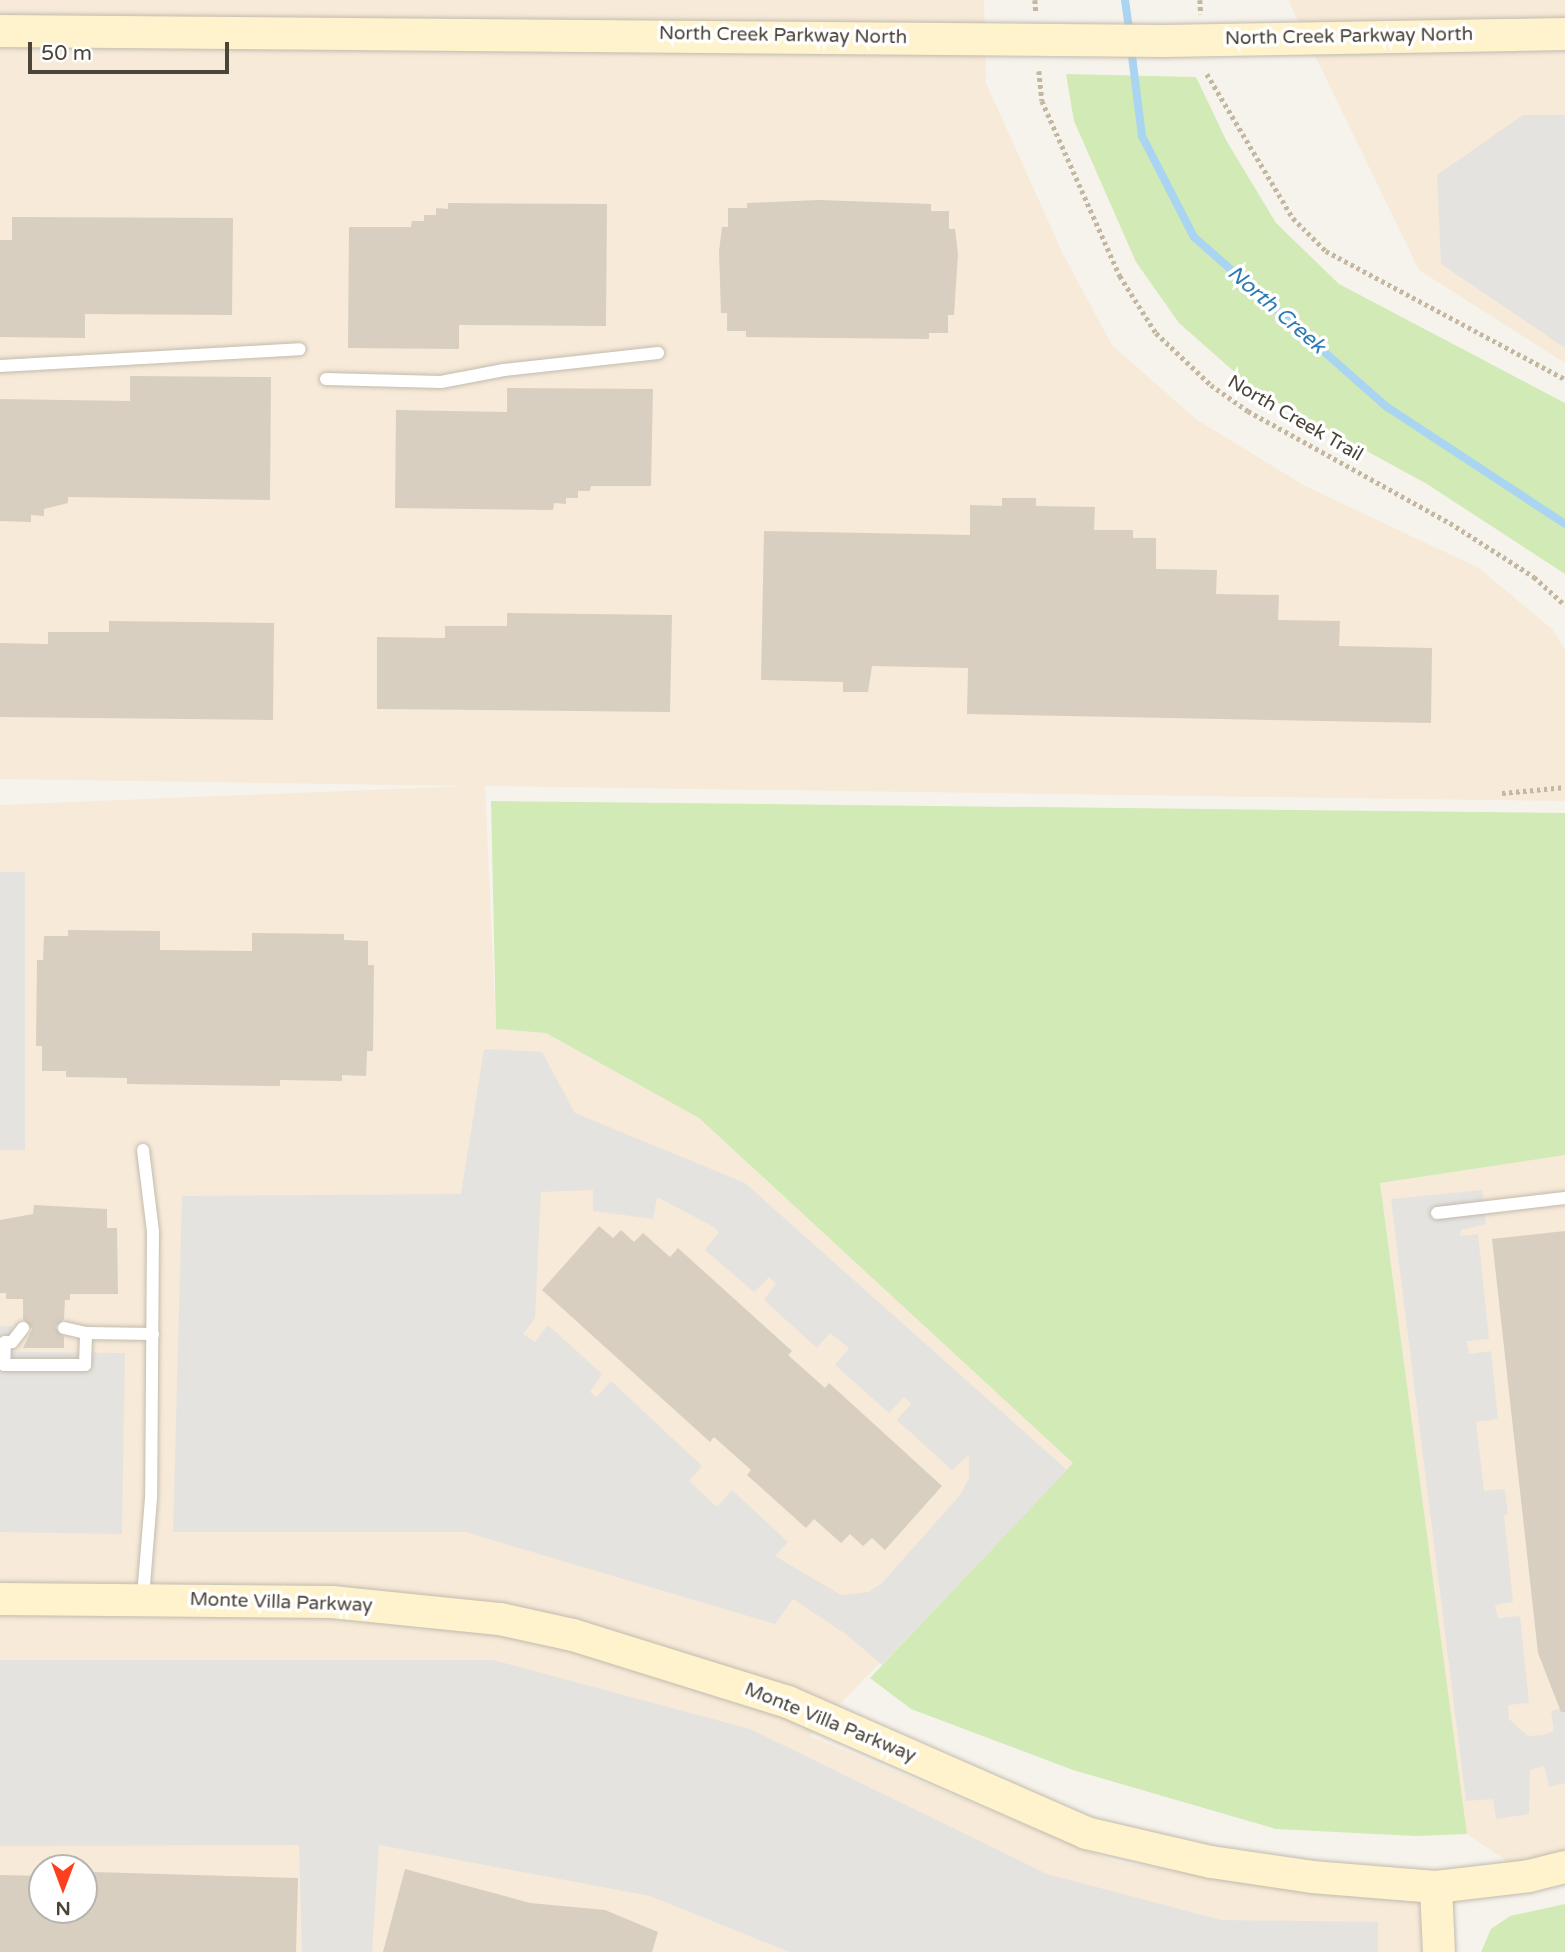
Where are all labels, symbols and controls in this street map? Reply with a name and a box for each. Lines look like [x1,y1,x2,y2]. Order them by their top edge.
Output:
street label: North Creek Parkway North [659,22,907,50]
street label: North Creek Parkway North [1225,23,1473,51]
scale bar [32,28,233,72]
text: 50 m [41,41,92,66]
water label: North Creek [1222,261,1330,359]
street label: North Creek Trail [1223,371,1367,467]
street label: Monte Villa Parkway [189,1588,373,1618]
street label: Monte Villa Parkway [741,1678,919,1768]
north arrow [28,1854,98,1924]
text: N [55,1897,71,1919]

